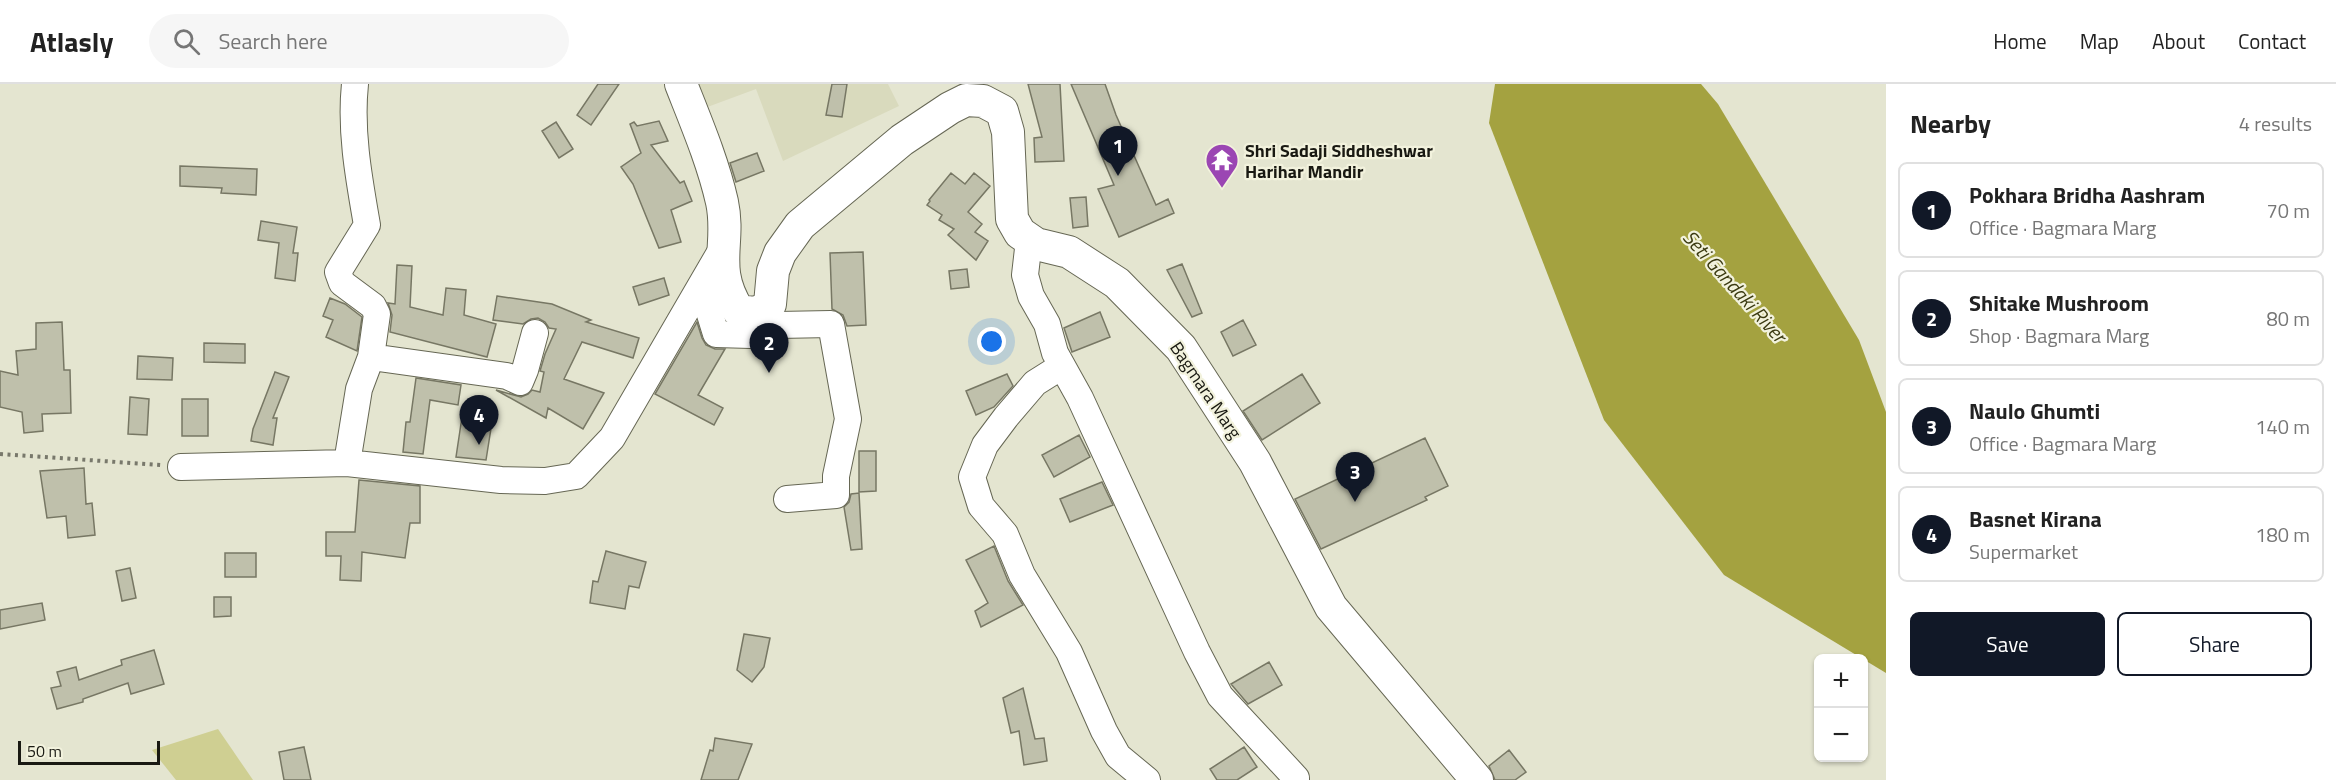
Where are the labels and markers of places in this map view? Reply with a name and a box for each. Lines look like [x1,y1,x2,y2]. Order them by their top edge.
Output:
pin: 1 [1098,126,1138,176]
place label: Shri Sadaji Siddheshwar Harihar Mandir [1245,137,1433,185]
temple icon: Shri Sadaji Siddheshwar Harihar Mandir [1204,142,1240,189]
pin: 2 [750,324,788,373]
pin: 4 [460,396,498,445]
pin: 3 [1336,452,1374,502]

